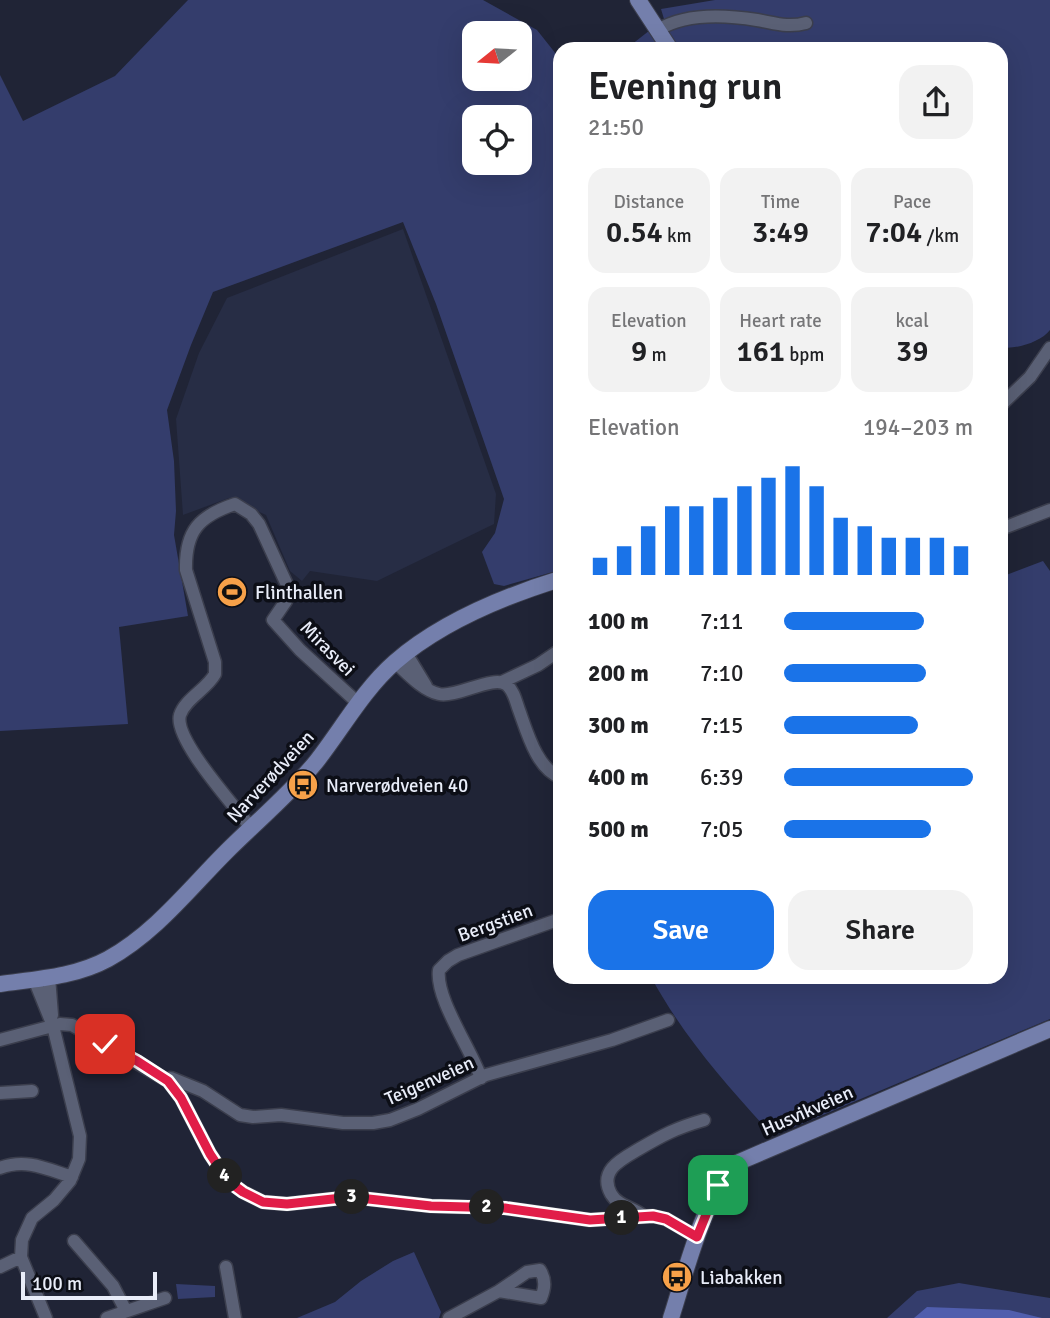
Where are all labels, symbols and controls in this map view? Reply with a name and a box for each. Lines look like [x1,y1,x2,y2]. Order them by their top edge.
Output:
north arrow [462,21,532,91]
map controls [462,21,532,175]
text: Evening run [588,63,782,110]
button: share [899,65,973,139]
button: locate [462,105,532,175]
text: 21:50 [588,113,644,142]
text: Distance [613,190,684,214]
text: Time [761,190,800,214]
text: Pace [893,190,931,214]
text: 0.54 [606,214,663,251]
text: 3:49 [752,214,809,251]
text: 7:04 [865,214,922,251]
text: km [663,224,692,248]
text: /km [922,224,959,248]
text: Elevation [611,309,687,333]
text: Heart rate [739,309,822,333]
text: kcal [895,309,929,333]
text: 9 [631,333,647,370]
text: 161 [736,333,785,370]
text: 39 [896,333,928,370]
text: m [647,343,667,367]
text: bpm [785,343,825,367]
text: Elevation [588,413,680,442]
text: 194–203 m [863,413,973,442]
sports icon: Flinthallen [215,575,249,609]
place label: Flinthallen [255,581,343,605]
text: 100 m [588,607,649,636]
text: 7:11 [700,607,743,636]
street label: Mirasvei [295,616,360,681]
text: 200 m [588,659,649,688]
text: 7:10 [700,659,743,688]
text: 300 m [588,711,649,740]
text: 7:15 [700,711,743,740]
street label: Narverødveien [222,726,320,828]
text: 400 m [588,763,649,792]
text: 6:39 [700,763,743,792]
bus stop icon: Narverødveien 40 [286,768,320,802]
place label: Narverødveien 40 [326,774,468,798]
text: 500 m [588,815,649,844]
text: 7:05 [700,815,743,844]
button: Save [588,890,774,970]
button: Share [788,890,973,970]
street label: Bergstien [455,898,536,948]
pin [75,1014,135,1074]
icon: check [86,1025,124,1063]
street label: Teigenveien [381,1051,478,1111]
street label: Husvikveien [758,1080,857,1142]
pin [688,1155,748,1215]
pin: 4 [208,1158,243,1194]
text: 4 [219,1163,230,1187]
icon: arrive [699,1166,737,1204]
pin: 3 [334,1180,370,1214]
text: 3 [346,1184,357,1208]
pin: 2 [470,1190,504,1224]
text: 2 [481,1194,492,1218]
pin: 1 [604,1200,640,1236]
text: 1 [616,1205,627,1229]
bus stop icon: Liabakken [660,1260,694,1294]
place label: Liabakken [700,1266,783,1290]
scale bar [21,1269,158,1301]
text: 100 m [32,1272,82,1296]

